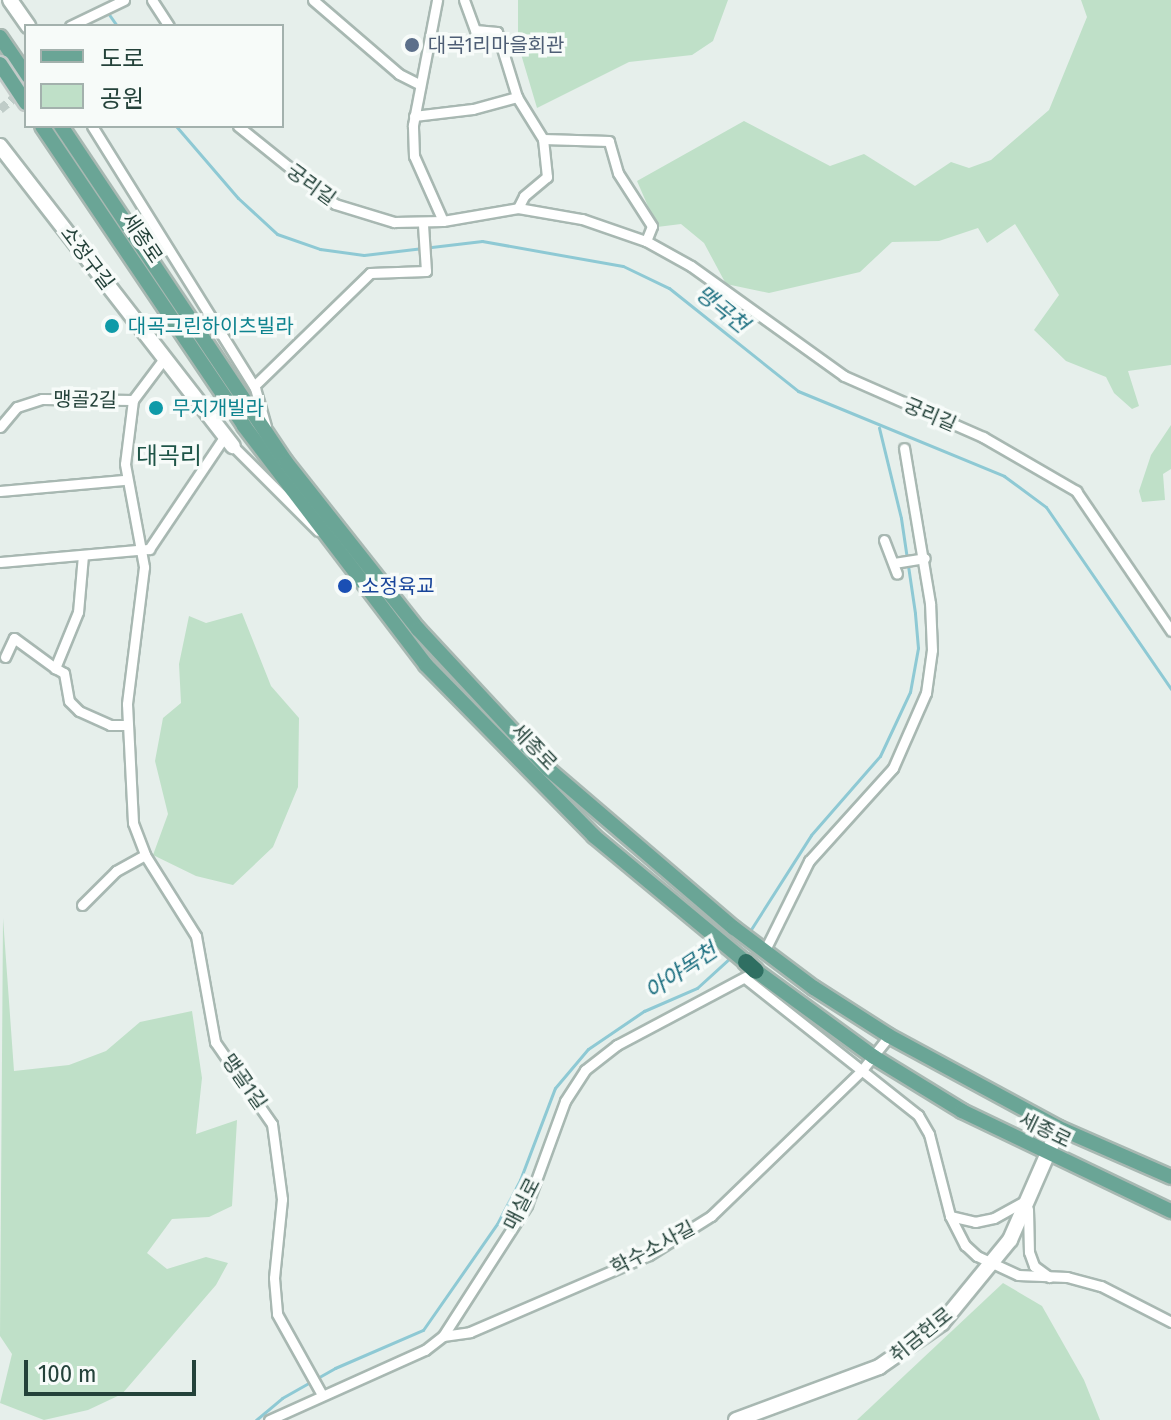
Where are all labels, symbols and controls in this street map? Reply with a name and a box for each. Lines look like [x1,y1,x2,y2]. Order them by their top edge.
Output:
legend [24,24,284,128]
place label: 대곡1리마을회관 [428,33,565,57]
marker: 대곡1리마을회관 [403,36,421,54]
text: 도로 [100,45,144,73]
text: 공원 [100,85,144,113]
street label: 궁리길 [282,159,340,211]
street label: 세종로 [117,208,167,268]
street label: 소정구길 [55,221,119,295]
water label: 맹곡천 [690,280,754,338]
place label: 대곡그린하이츠빌라 [128,314,294,338]
marker: 대곡그린하이츠빌라 [103,317,121,335]
street label: 맹골2길 [53,387,117,413]
street label: 궁리길 [900,393,960,437]
place label: 무지개빌라 [172,396,264,420]
marker: 무지개빌라 [147,399,165,417]
district label: 대곡리 [136,443,202,471]
place label: 소정육교 [361,574,435,598]
marker: 소정육교 [336,577,354,595]
street label: 세종로 [506,719,562,775]
water label: 아야목천 [640,937,722,1005]
street label: 맹골1길 [216,1049,272,1115]
street label: 세종로 [1015,1107,1075,1153]
street label: 매실로 [499,1174,545,1234]
street label: 학수소사길 [607,1216,699,1280]
street label: 취금헌로 [885,1303,957,1367]
scale bar [28,1344,200,1394]
text: 100 m [38,1360,96,1388]

